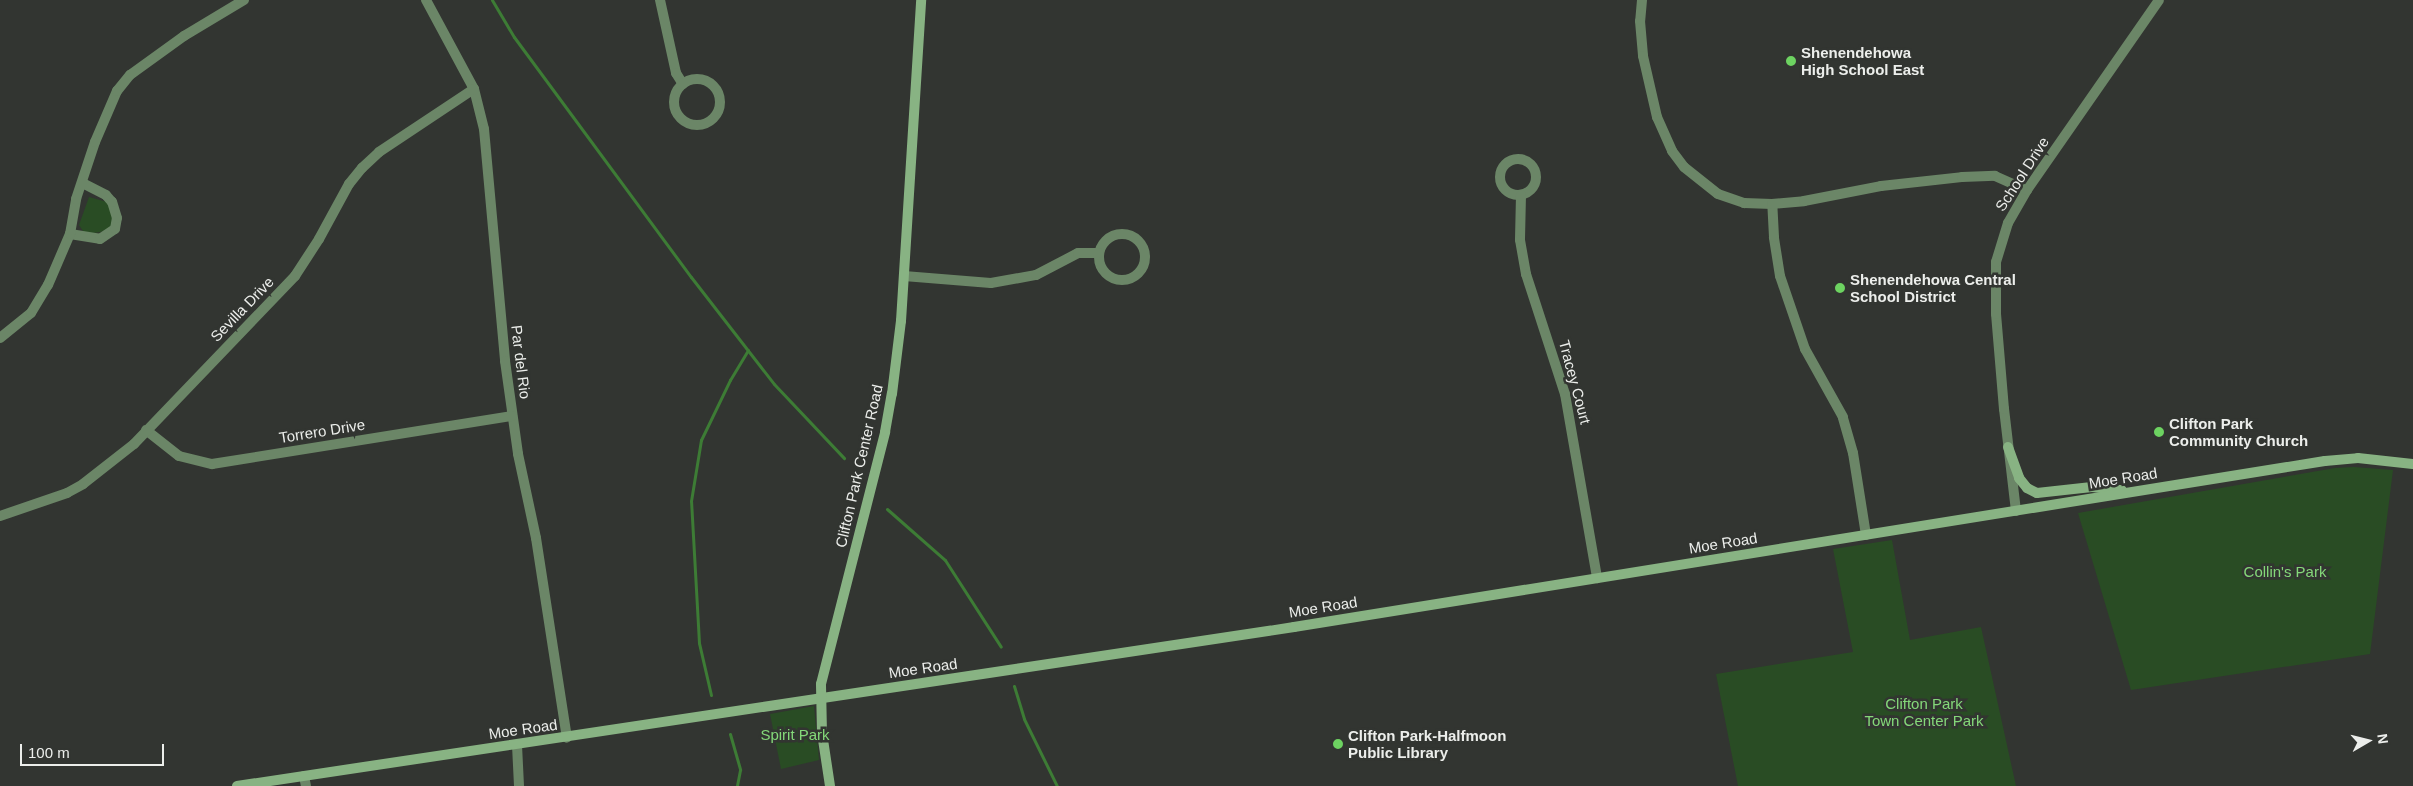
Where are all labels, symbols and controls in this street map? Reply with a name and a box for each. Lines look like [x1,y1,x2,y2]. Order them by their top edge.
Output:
place label: Shenendehowa High School East [1801,43,1924,78]
marker: Shenendehowa High School East [1785,55,1797,67]
street label: School Drive [1991,133,2053,215]
place label: Shenendehowa Central School District [1850,270,2016,305]
street label: Sevilla Drive [207,273,277,345]
marker: Shenendehowa Central School District [1834,282,1846,294]
street label: Par del Rio [508,324,534,400]
street label: Tracey Court [1555,338,1595,426]
street label: Clifton Park Center Road [831,383,887,549]
place label: Clifton Park Community Church [2169,414,2308,449]
street label: Torrero Drive [278,415,366,447]
marker: Clifton Park Community Church [2153,426,2165,438]
street label: Moe Road [2087,464,2159,492]
street label: Moe Road [1687,529,1759,557]
park label: Collin's Park [2244,563,2326,581]
street label: Moe Road [1287,593,1359,621]
street label: Moe Road [887,654,959,682]
park label: Clifton Park Town Center Park [1864,694,1984,729]
street label: Moe Road [487,715,559,743]
north arrow [2343,716,2393,766]
park label: Spirit Park [760,726,830,744]
place label: Clifton Park-Halfmoon Public Library [1348,726,1506,761]
text: N [2374,733,2391,745]
scale bar [22,734,166,766]
marker: Clifton Park-Halfmoon Public Library [1332,738,1344,750]
text: 100 m [28,744,70,761]

